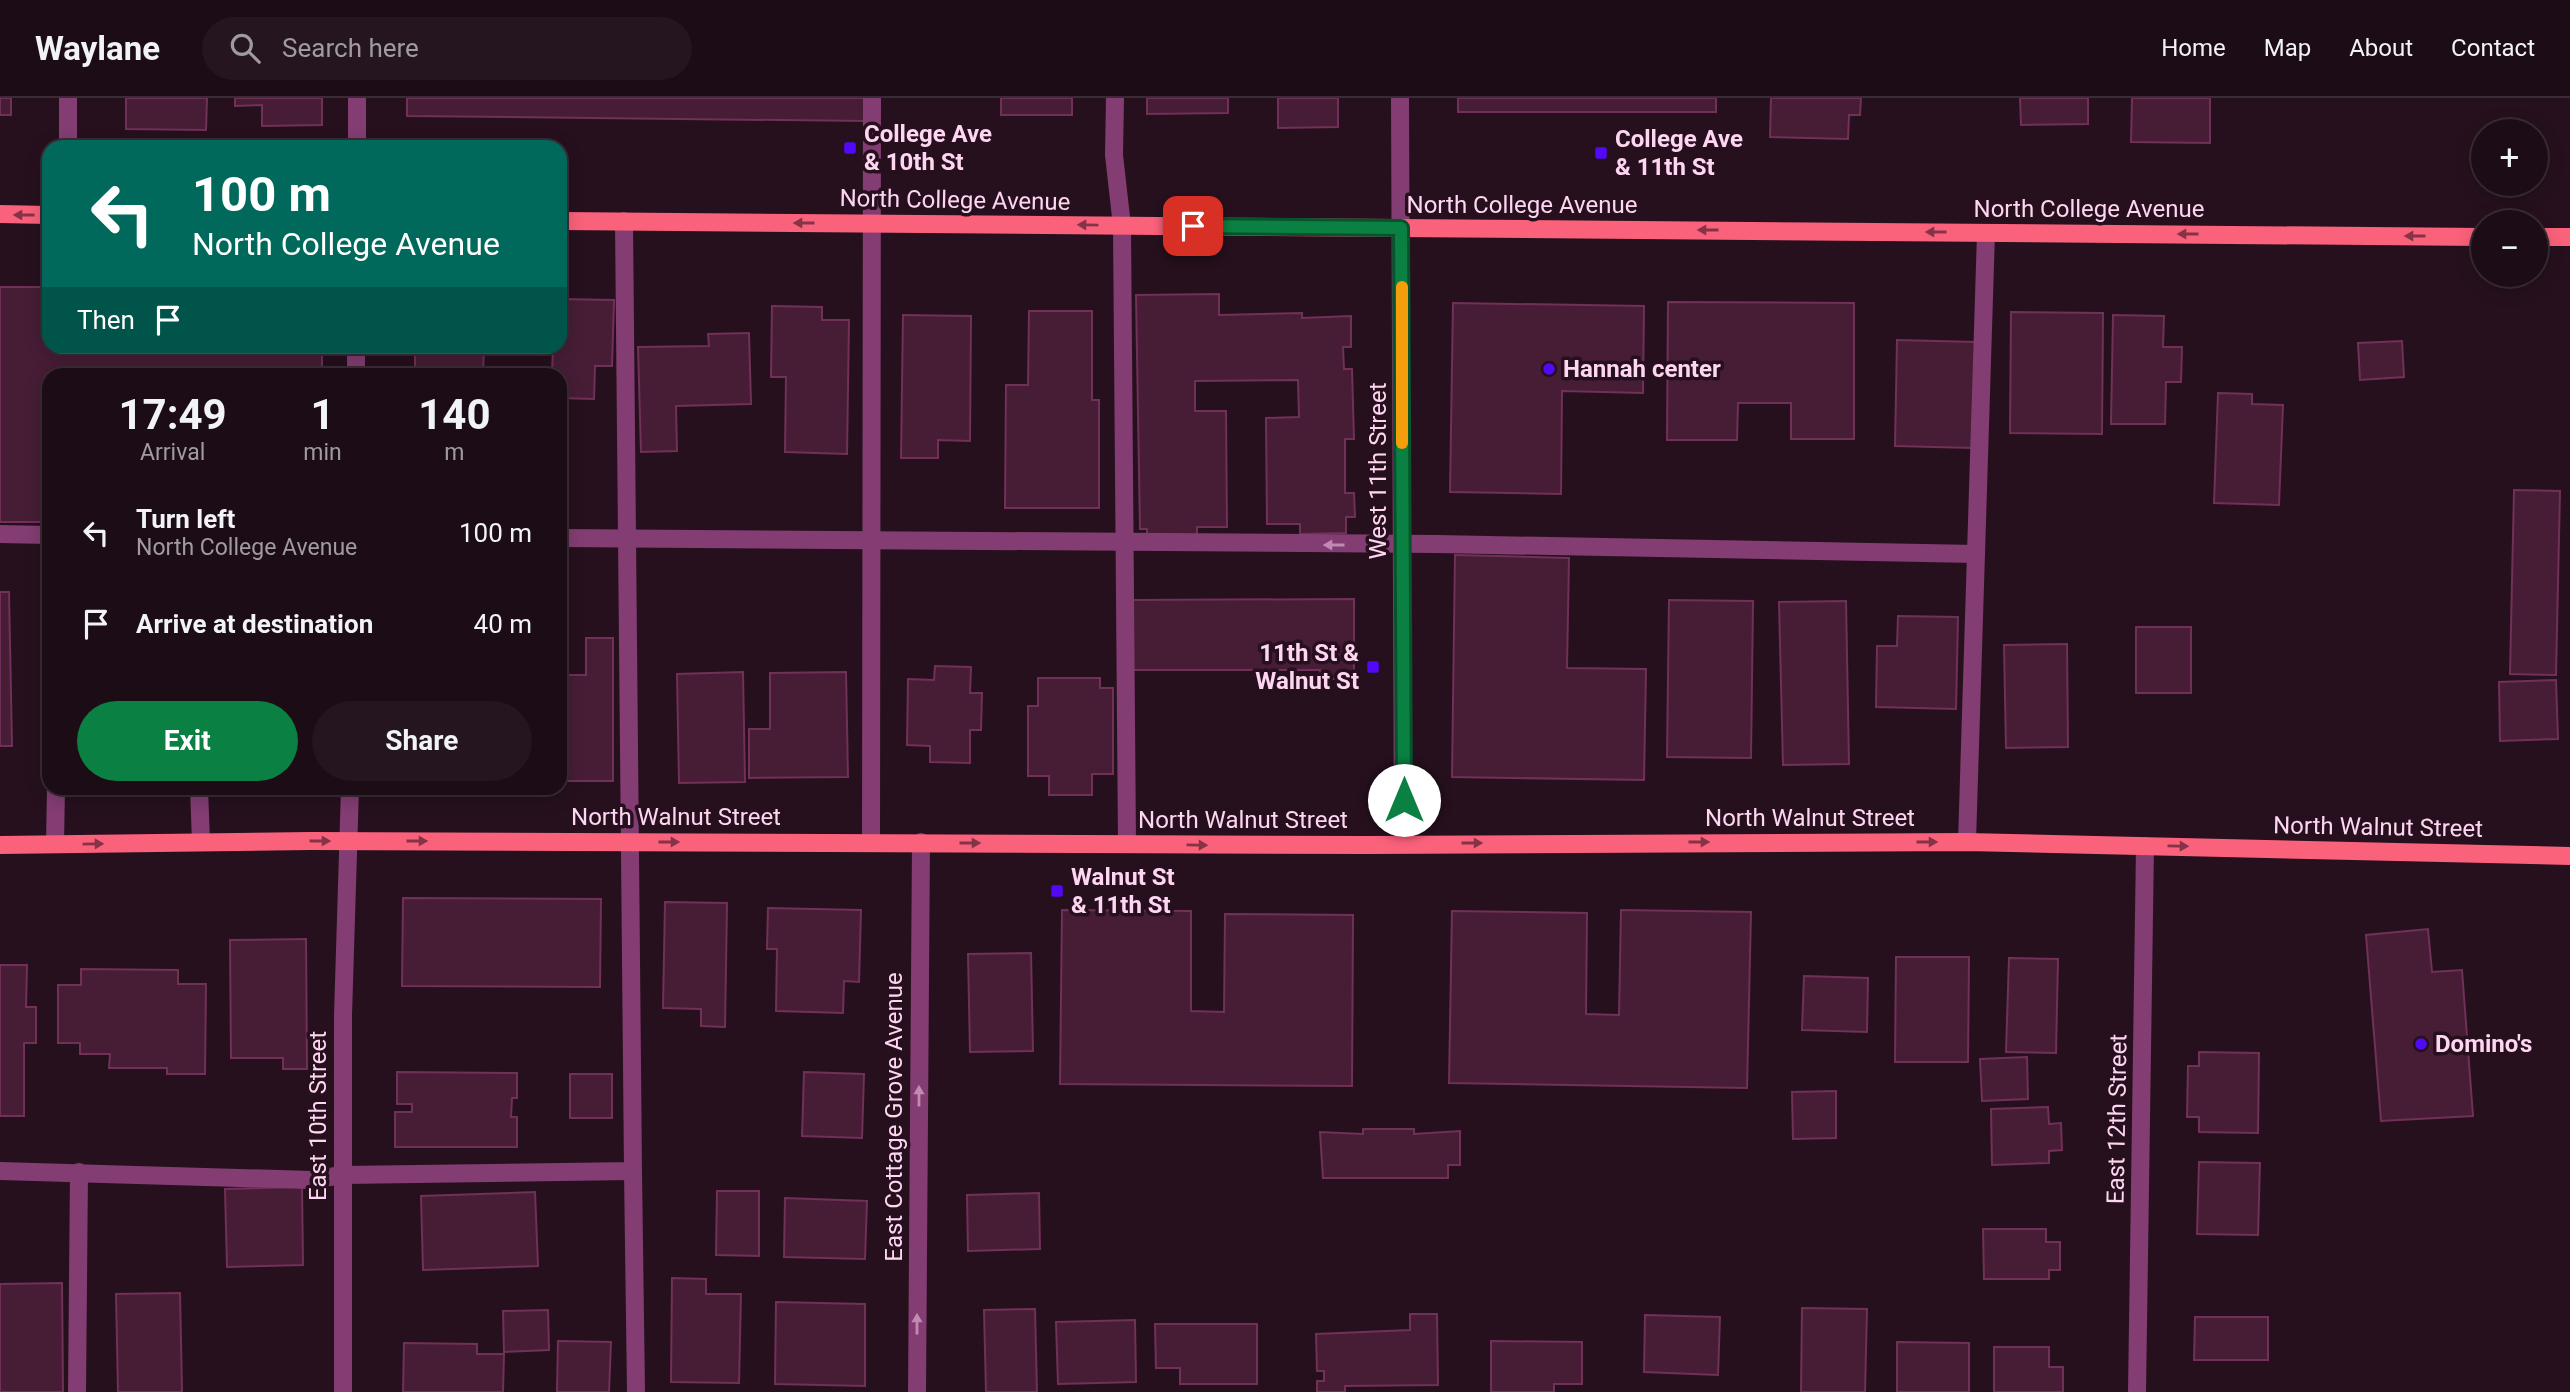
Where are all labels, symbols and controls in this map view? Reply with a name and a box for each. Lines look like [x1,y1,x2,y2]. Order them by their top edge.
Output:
search box [202,17,692,80]
text: Waylane [35,29,160,68]
icon: search [226,29,264,67]
text: Search here [282,33,419,63]
text: Home [2161,34,2226,62]
text: Map [2264,34,2311,62]
text: About [2349,34,2413,62]
text: Contact [2451,34,2535,62]
map controls [2471,119,2548,287]
button: + [2471,119,2548,196]
place label: College Ave & 10th St [864,120,992,176]
place label: College Ave & 11th St [1615,125,1743,181]
marker: College Ave & 10th St [842,140,858,156]
marker: College Ave & 11th St [1593,145,1609,161]
text: 100 m [192,166,331,223]
icon: left [77,168,168,259]
street label: North College Avenue [839,184,1071,216]
street label: North College Avenue [1407,191,1637,219]
street label: North College Avenue [1974,195,2204,223]
pin [1163,196,1223,256]
icon: arrive [1174,207,1212,245]
one-way arrow [13,209,35,221]
button: − [2471,210,2548,287]
one-way arrow [792,217,814,228]
one-way arrow [1077,219,1099,231]
text: North College Avenue [192,225,500,263]
one-way arrow [1697,225,1719,236]
one-way arrow [1924,226,1946,238]
one-way arrow [2176,228,2198,240]
one-way arrow [2404,230,2426,242]
icon: arrive [149,301,187,339]
text: Then [77,305,135,335]
place label: Hannah center [1563,355,1721,383]
marker: Hannah center [1541,361,1557,377]
street label: West 11th Street [1364,382,1392,560]
text: 17:49 [119,390,227,439]
text: 1 [310,390,335,439]
text: 140 [418,390,491,439]
text: Arrival [140,439,205,466]
text: min [303,439,342,466]
text: m [444,439,464,466]
text: Turn left [136,504,235,534]
icon: left [77,514,115,552]
text: 100 m [459,518,532,548]
text: North College Avenue [136,534,357,561]
one-way arrow [1323,539,1345,551]
icon: arrive [77,605,115,643]
text: Arrive at destination [136,609,373,639]
text: 40 m [474,609,532,639]
place label: 11th St & Walnut St [1255,639,1359,695]
marker: 11th St & Walnut St [1365,659,1381,675]
button: Exit [77,701,298,781]
button: Share [312,701,532,781]
position arrow [1367,763,1441,837]
street label: North Walnut Street [571,803,781,831]
street label: North Walnut Street [1705,804,1915,832]
street label: North Walnut Street [1138,806,1348,834]
street label: North Walnut Street [2273,811,2483,843]
one-way arrow [309,835,331,847]
one-way arrow [406,835,428,847]
one-way arrow [658,836,680,848]
one-way arrow [1916,836,1938,848]
one-way arrow [959,837,981,849]
one-way arrow [1461,837,1483,849]
one-way arrow [1688,837,1710,848]
one-way arrow [82,838,104,850]
one-way arrow [1186,839,1208,850]
one-way arrow [2168,841,2190,852]
place label: Walnut St & 11th St [1071,863,1175,919]
marker: Walnut St & 11th St [1049,883,1065,899]
street label: East Cottage Grove Avenue [880,972,908,1262]
place label: Domino's [2435,1030,2532,1058]
street label: East 10th Street [304,1031,332,1201]
street label: East 12th Street [2102,1034,2132,1204]
marker: Domino's [2413,1036,2429,1052]
one-way arrow [913,1085,925,1107]
one-way arrow [911,1313,923,1335]

